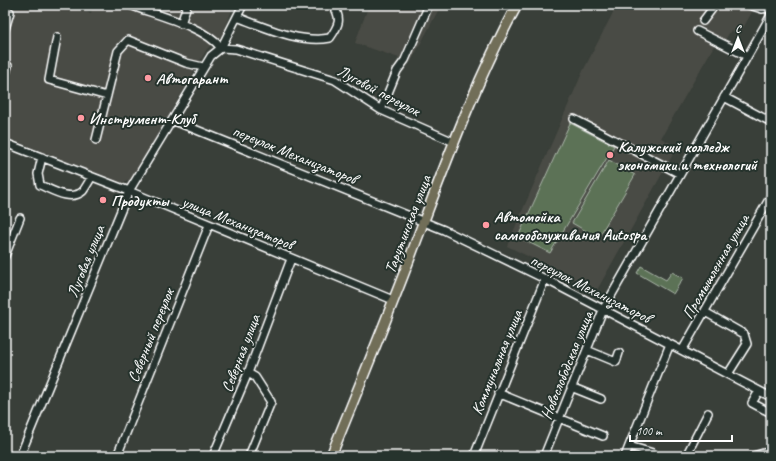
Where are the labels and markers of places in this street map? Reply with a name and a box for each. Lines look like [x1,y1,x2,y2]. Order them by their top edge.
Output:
place label: Автогарант [156,69,228,89]
marker: Автогарант [143,73,153,83]
place label: Инструмент-Клуб [89,109,198,129]
marker: Инструмент-Клуб [76,113,86,123]
place label: Калужский колледж экономики и технологий [618,137,758,175]
marker: Калужский колледж экономики и технологий [605,150,615,160]
place label: Продукты [111,191,170,211]
marker: Продукты [98,195,108,205]
place label: Автомойка самообслуживания Autospa [494,207,648,245]
marker: Автомойка самообслуживания Autospa [481,220,491,230]

